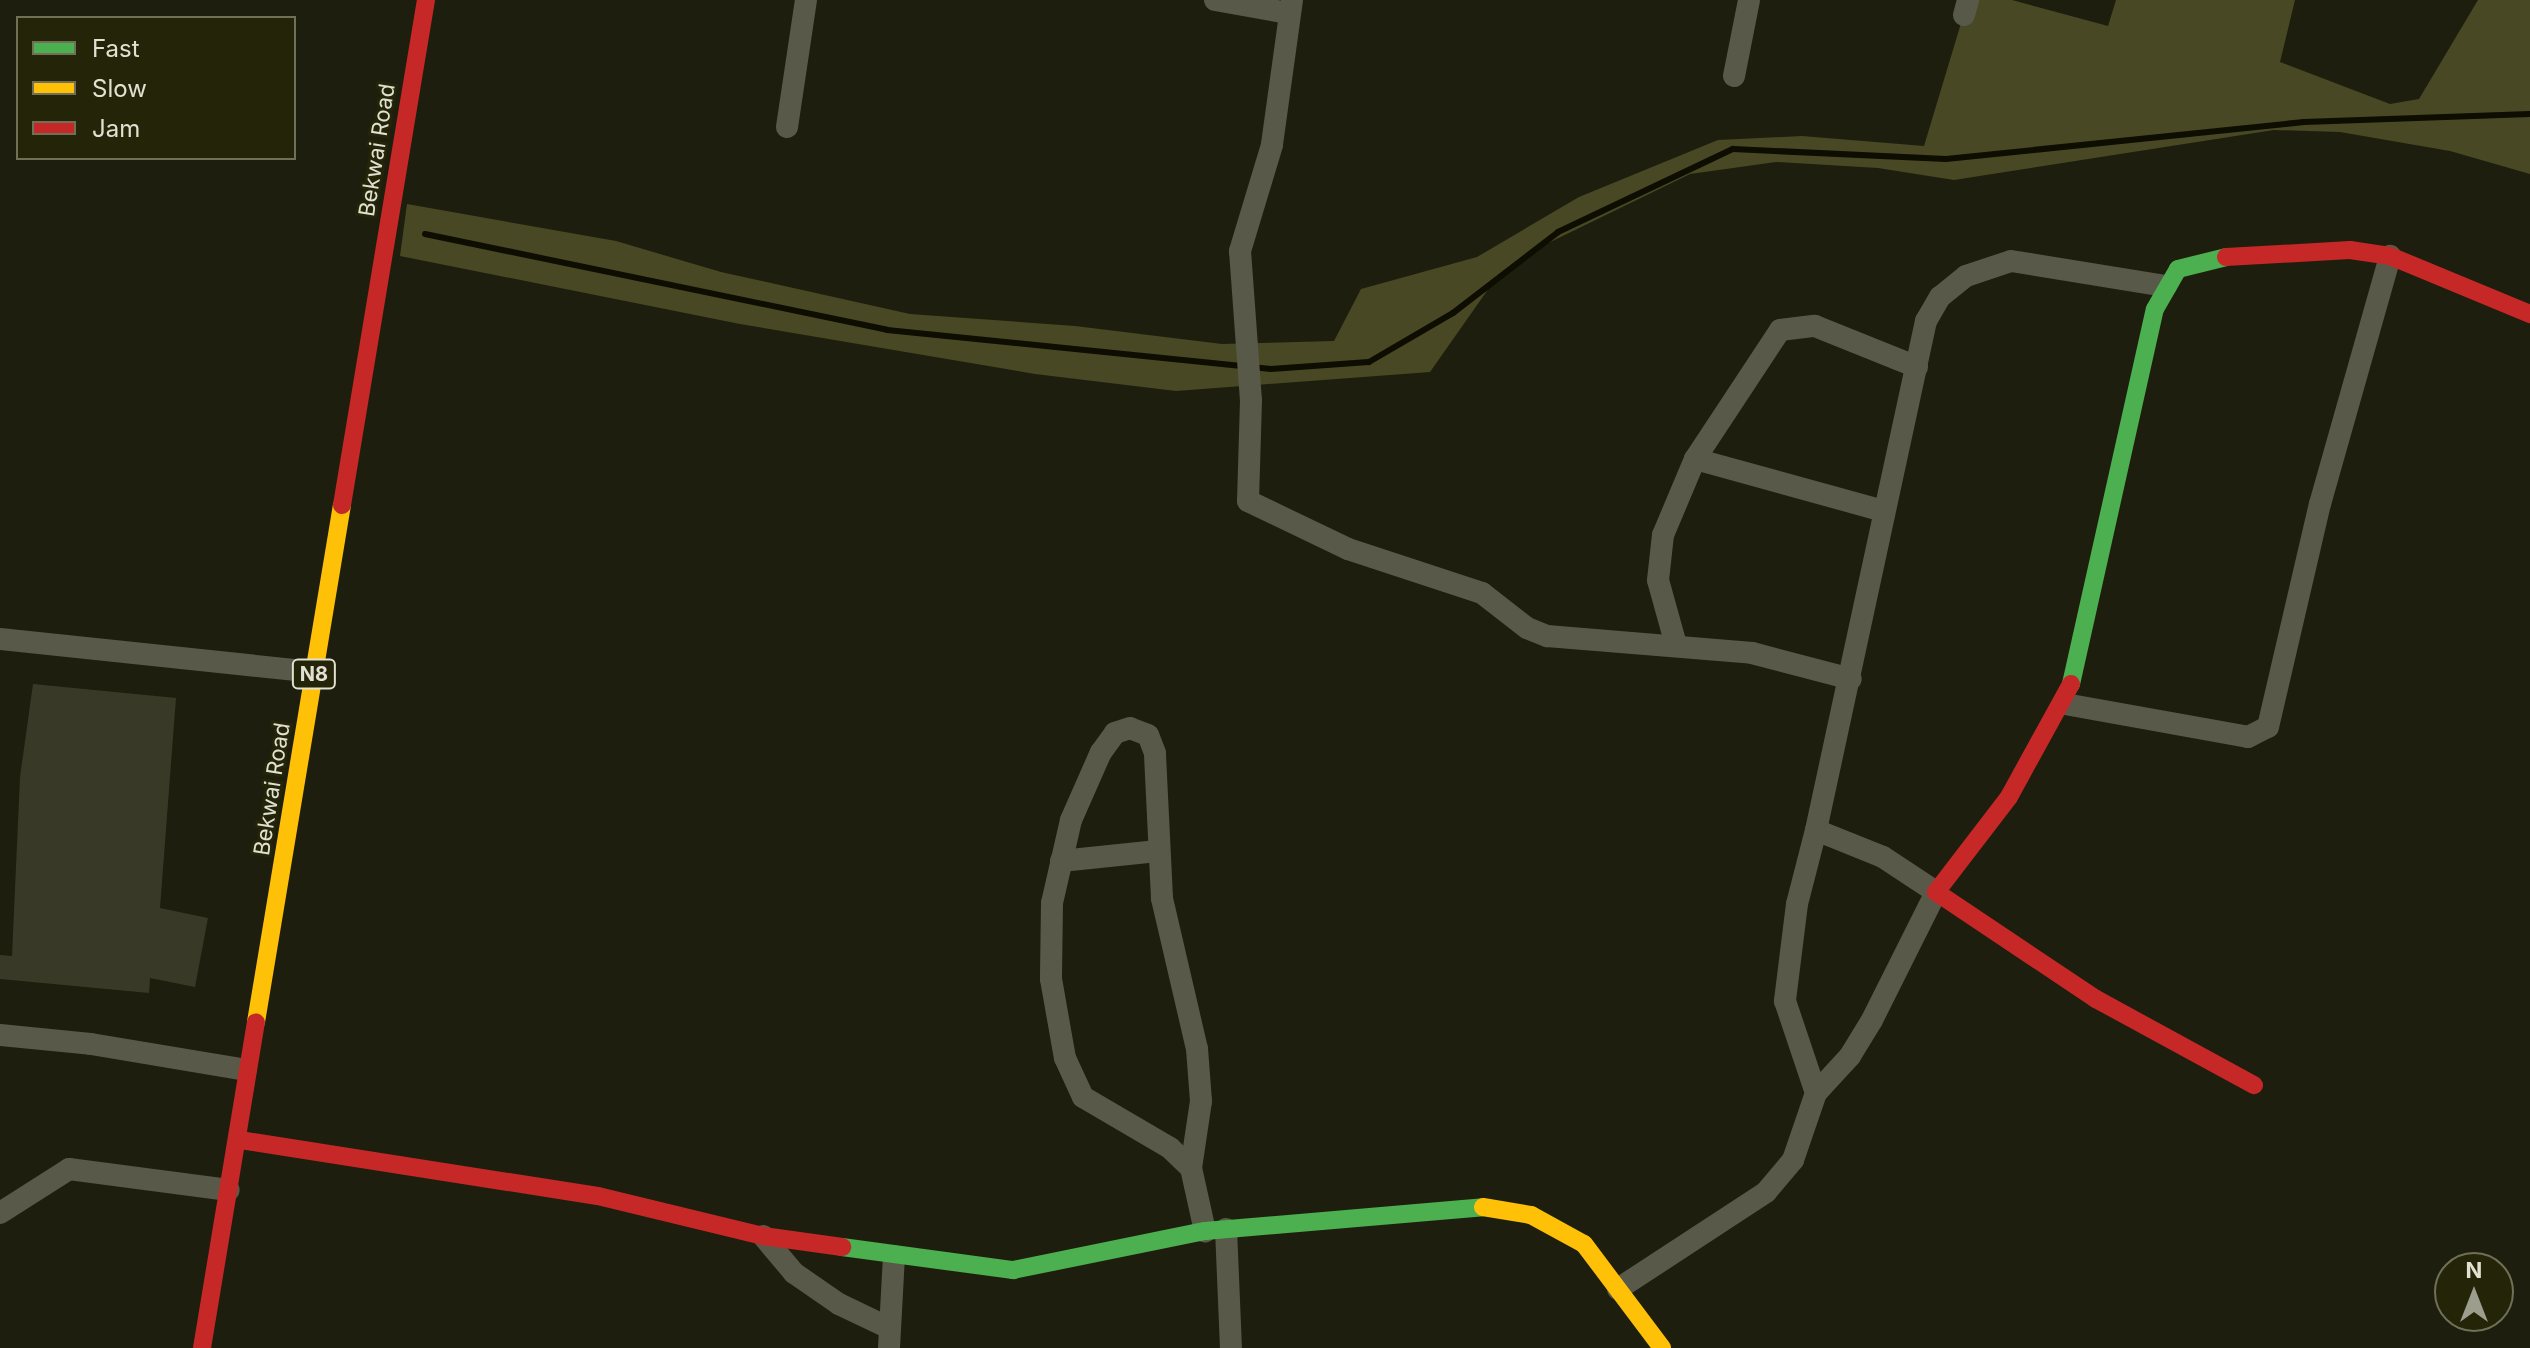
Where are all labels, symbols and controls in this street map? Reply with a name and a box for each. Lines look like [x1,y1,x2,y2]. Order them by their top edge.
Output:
legend [16,16,296,160]
text: Fast [92,34,140,63]
text: Slow [92,74,147,103]
street label: Bekwai Road [353,82,401,218]
text: Jam [92,114,140,143]
road number: N8 [290,658,338,690]
street label: Bekwai Road [248,721,296,857]
north arrow [2434,1252,2514,1332]
text: N [2466,1257,2482,1283]

